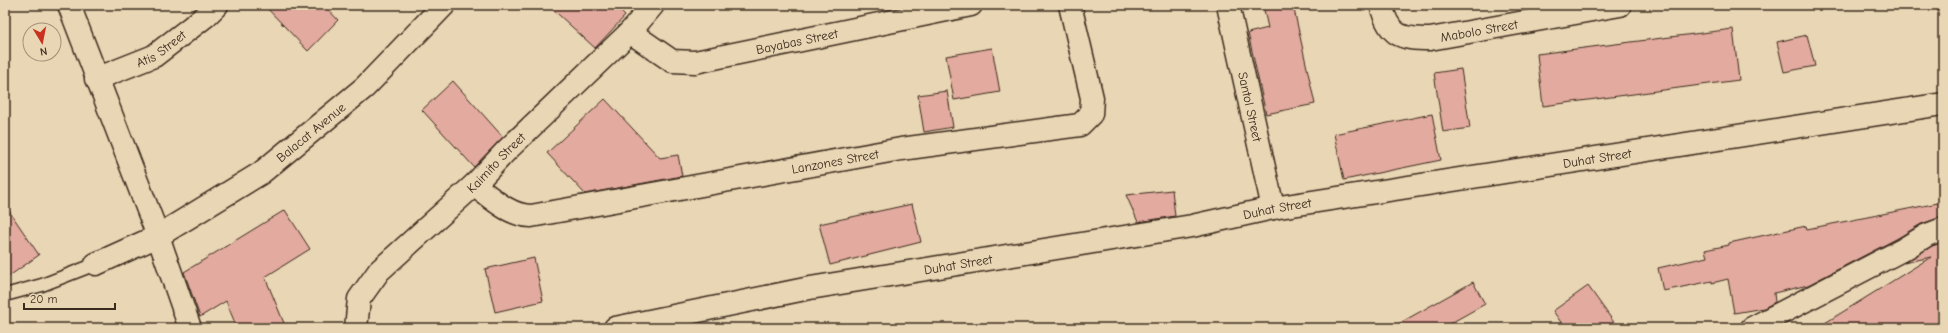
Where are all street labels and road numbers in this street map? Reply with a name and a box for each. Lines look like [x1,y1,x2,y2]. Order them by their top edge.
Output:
street label: Mabolo Street [1439,16,1520,45]
street label: Bayabas Street [755,25,840,57]
street label: Atis Street [134,26,190,70]
street label: Santol Street [1235,70,1265,144]
street label: Balacat Avenue [273,99,349,165]
street label: Kaimito Street [464,129,529,196]
street label: Duhat Street [1562,145,1634,171]
street label: Lanzones Street [790,146,881,177]
street label: Duhat Street [1242,195,1314,222]
street label: Duhat Street [923,251,995,277]

